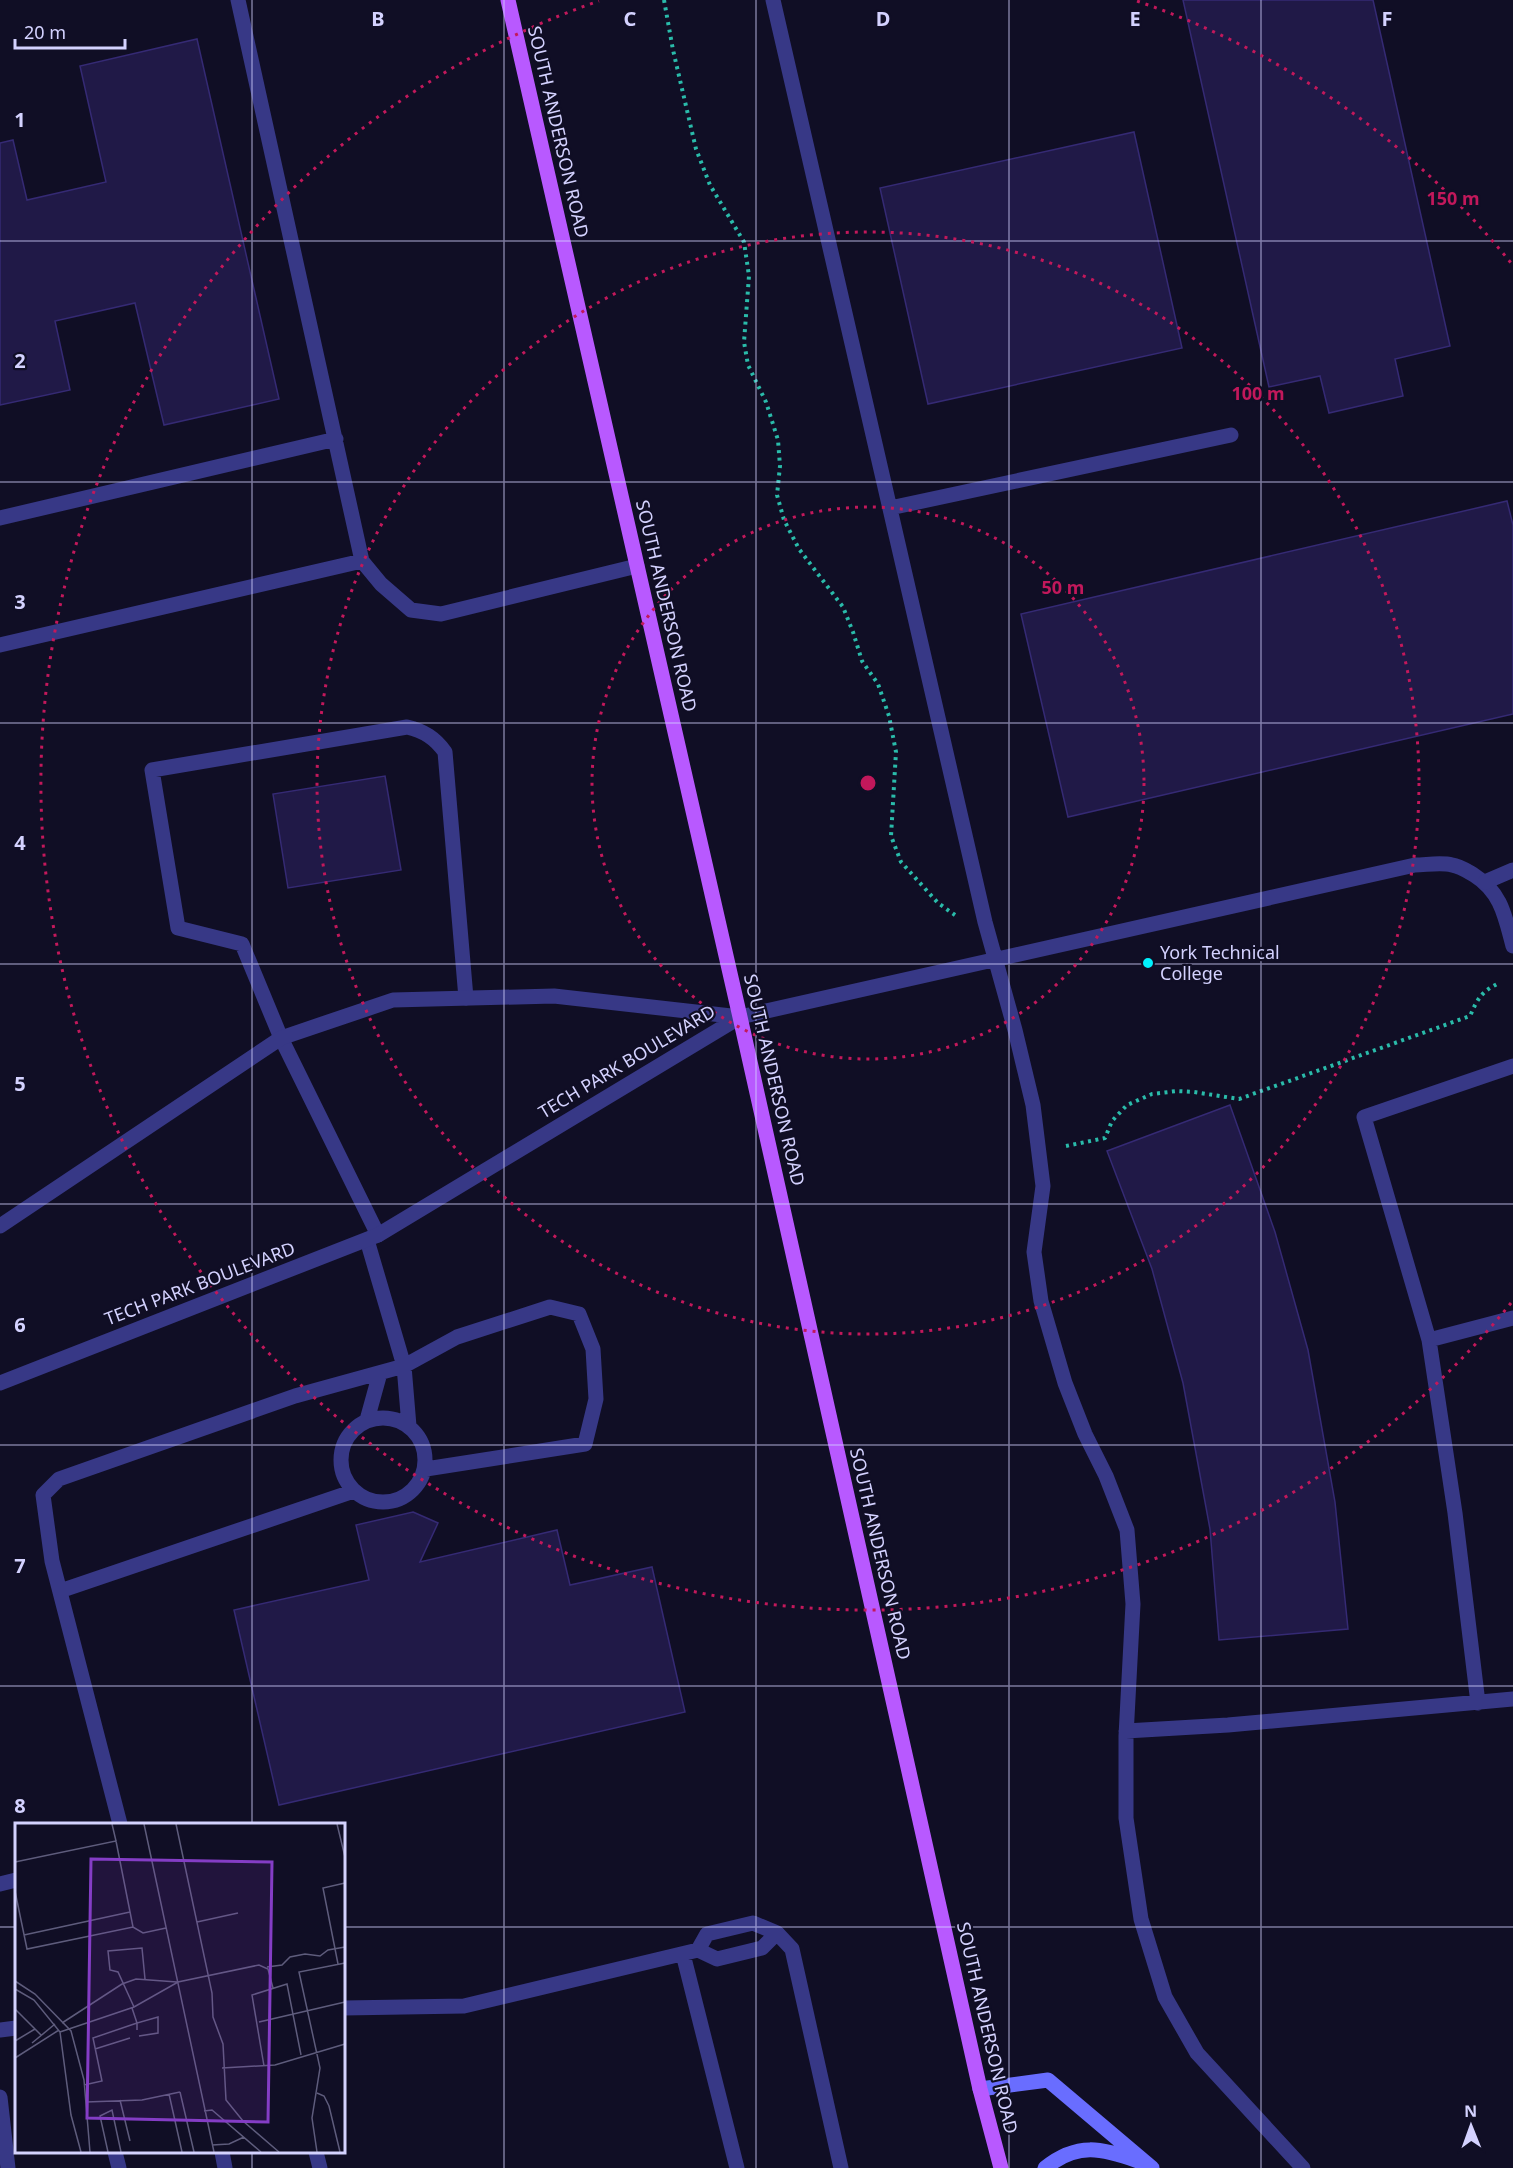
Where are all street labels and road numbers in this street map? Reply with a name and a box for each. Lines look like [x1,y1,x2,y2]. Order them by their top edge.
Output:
street label: SOUTH ANDERSON ROAD [523,24,595,240]
street label: SOUTH ANDERSON ROAD [631,498,703,714]
street label: SOUTH ANDERSON ROAD [739,972,811,1188]
street label: TECH PARK BOULEVARD [534,999,719,1123]
street label: TECH PARK BOULEVARD [101,1236,298,1331]
street label: SOUTH ANDERSON ROAD [845,1446,917,1662]
street label: SOUTH ANDERSON ROAD [952,1920,1024,2136]

